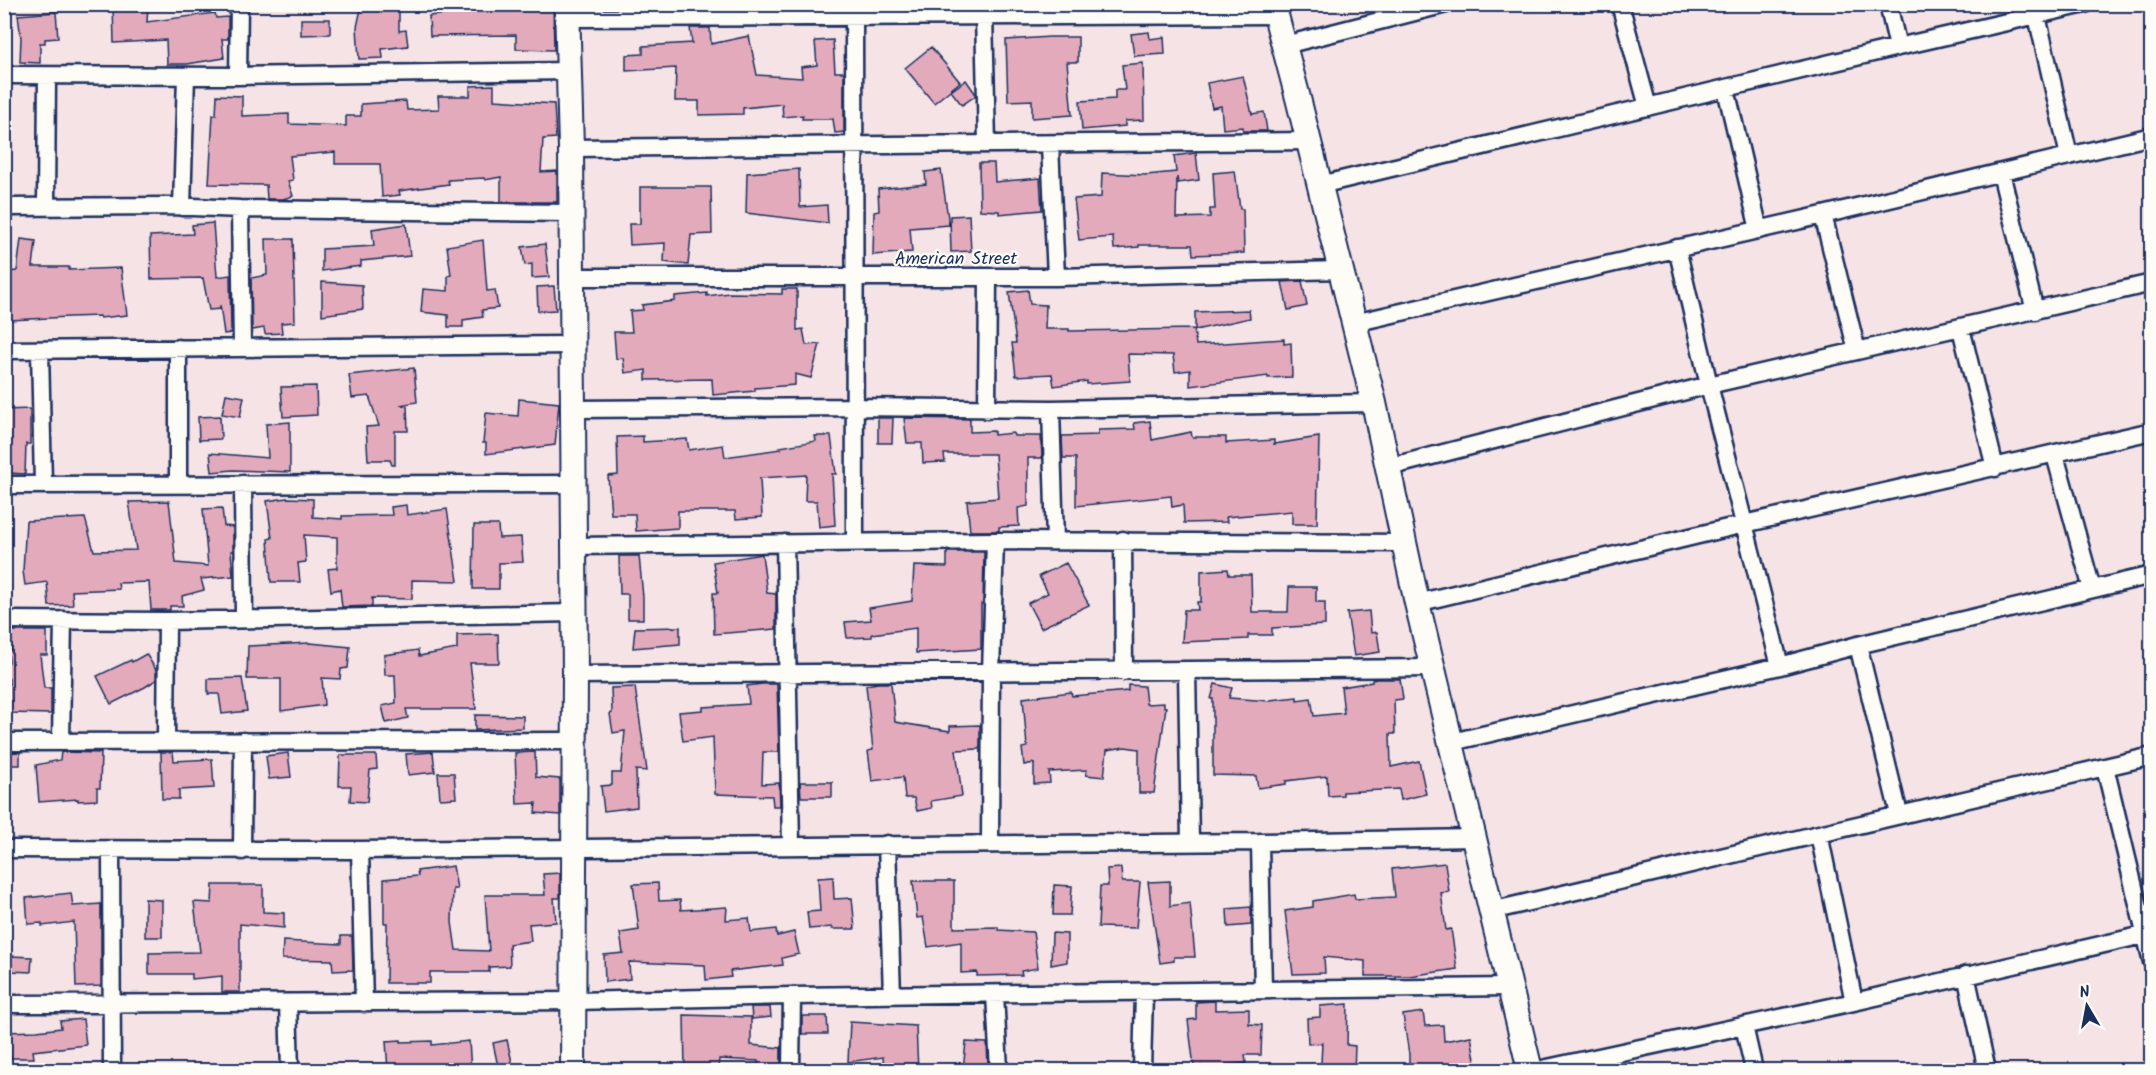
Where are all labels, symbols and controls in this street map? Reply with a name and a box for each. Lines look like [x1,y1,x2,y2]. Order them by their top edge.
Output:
street label: American Street [895,245,1018,274]
north arrow [2057,976,2117,1036]
text: N [2078,980,2092,1006]

